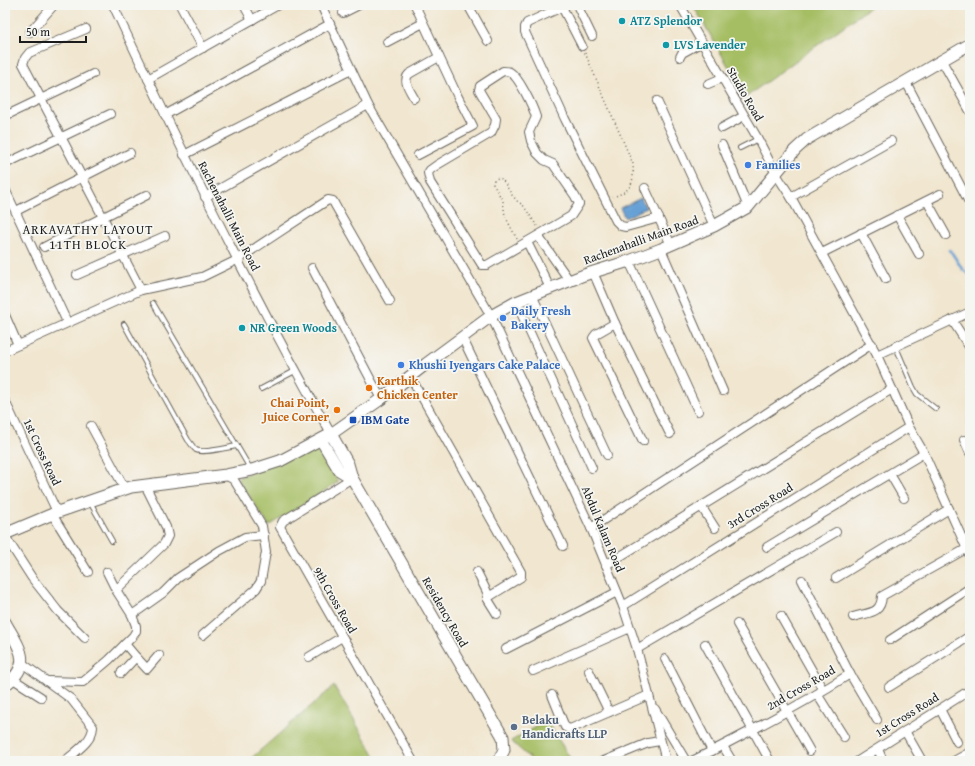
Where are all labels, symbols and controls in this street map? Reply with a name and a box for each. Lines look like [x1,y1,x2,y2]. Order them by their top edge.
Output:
place label: ATZ Splendor [630,12,703,29]
marker: ATZ Splendor [617,16,627,26]
scale bar [20,18,86,44]
text: 50 m [26,23,50,40]
place label: LVS Lavender [674,36,746,53]
marker: LVS Lavender [661,40,671,50]
street label: Studio Road [723,63,768,125]
place label: Families [756,156,800,173]
street label: Rachenahalli Main Road [194,158,265,274]
marker: Families [743,160,753,170]
street label: Rachenahalli Main Road [581,211,701,268]
district label: ARKAVATHY LAYOUT 11TH BLOCK [22,220,154,254]
place label: Daily Fresh Bakery [511,302,571,333]
marker: Daily Fresh Bakery [498,313,508,323]
place label: NR Green Woods [250,319,337,336]
marker: NR Green Woods [237,323,247,333]
place label: Khushi Iyengars Cake Palace [409,356,560,373]
marker: Khushi Iyengars Cake Palace [396,360,406,370]
place label: Karthik Chicken Center [377,372,458,403]
marker: Karthik Chicken Center [364,383,374,393]
place label: Chai Point, Juice Corner [261,394,329,425]
marker: Chai Point, Juice Corner [332,405,342,415]
place label: IBM Gate [361,411,409,428]
marker: IBM Gate [348,415,358,425]
street label: 1st Cross Road [20,416,66,489]
street label: 3rd Cross Road [724,478,796,532]
street label: Abdul Kalam Road [578,483,629,575]
street label: 9th Cross Road [310,563,362,637]
street label: Residency Road [418,574,473,651]
street label: 2nd Cross Road [763,661,839,714]
street label: 1st Cross Road [872,688,942,741]
place label: Belaku Handicrafts LLP [522,711,607,742]
marker: Belaku Handicrafts LLP [509,722,519,732]

